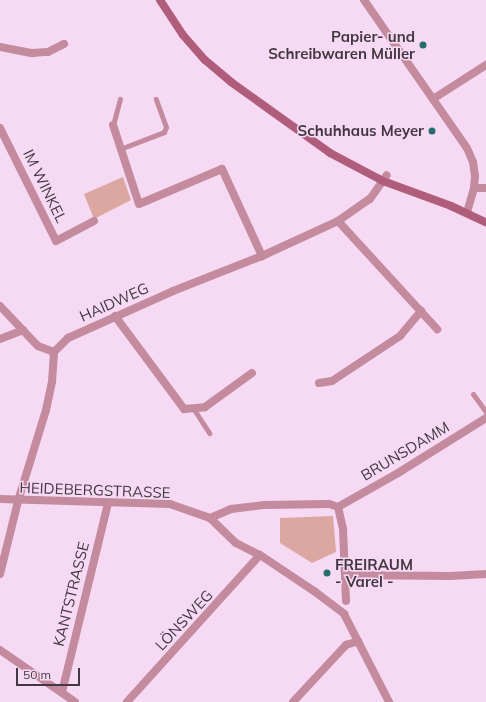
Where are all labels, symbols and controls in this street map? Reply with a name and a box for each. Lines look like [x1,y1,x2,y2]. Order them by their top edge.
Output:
place label: Papier- und Schreibwaren Müller [268,27,415,62]
marker: Papier- und Schreibwaren Müller [418,40,428,50]
place label: Schuhhaus Meyer [298,122,424,140]
marker: Schuhhaus Meyer [427,126,437,136]
street label: IM WINKEL [20,147,70,225]
street label: HAIDWEG [77,279,151,325]
street label: BRUNSDAMM [358,418,452,484]
street label: HEIDEBERGSTRASSE [19,478,171,502]
street label: KANTSTRASSE [49,540,93,648]
place label: FREIRAUM - Varel - [335,555,413,590]
marker: FREIRAUM - Varel - [322,568,332,578]
street label: LÖNSWEG [151,586,217,654]
scale bar [18,660,82,686]
text: 50 m [23,667,51,682]

